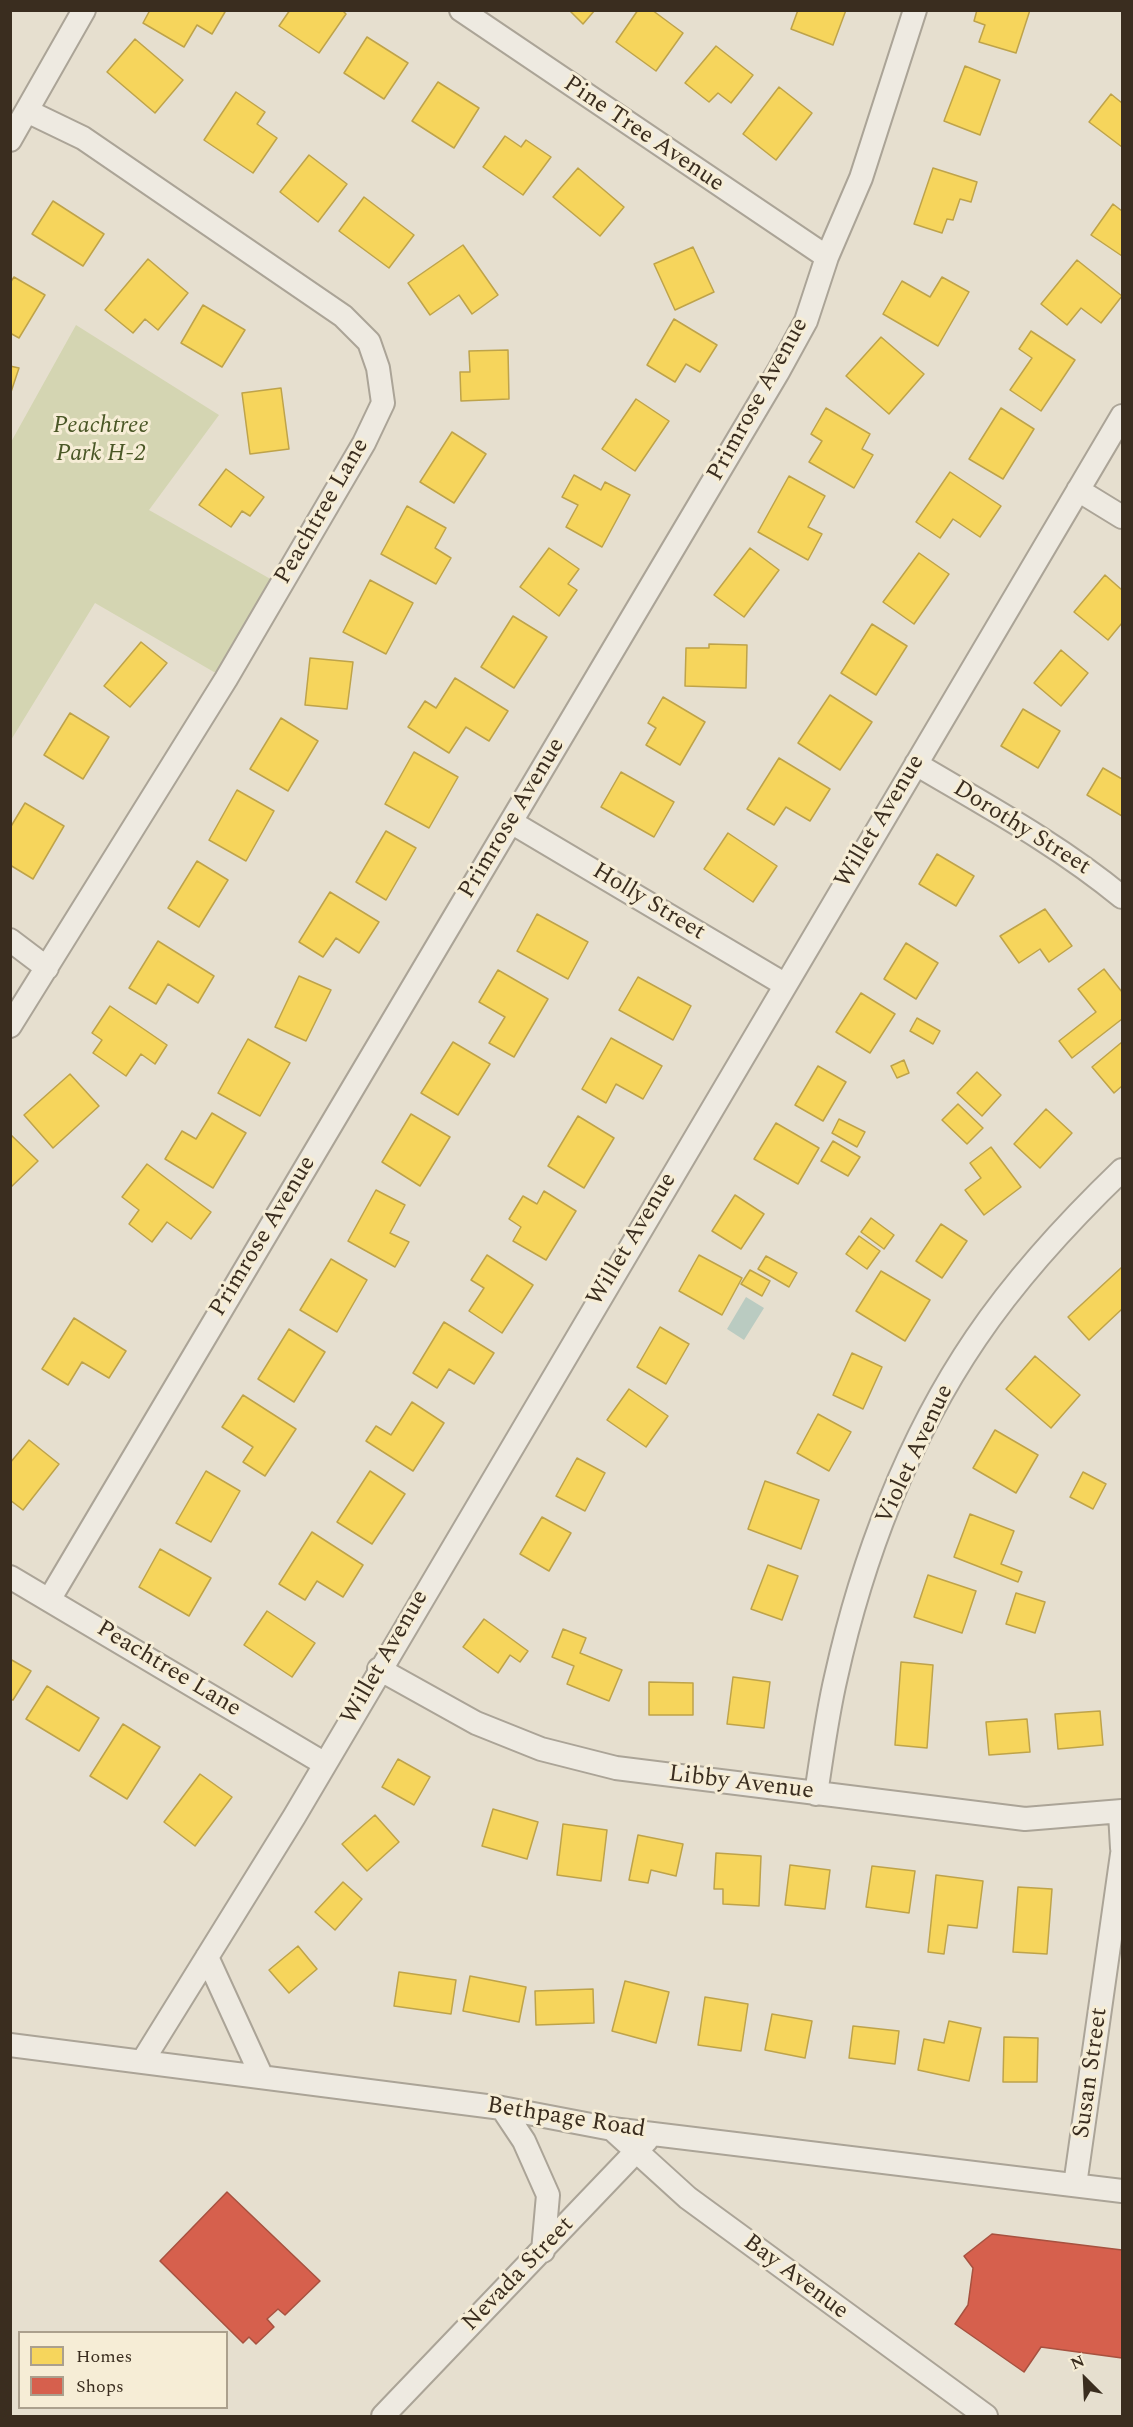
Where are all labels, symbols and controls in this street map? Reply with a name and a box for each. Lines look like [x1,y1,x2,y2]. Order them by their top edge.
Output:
street label: Pine Tree Avenue [557,71,729,199]
street label: Primrose Avenue [702,313,816,487]
park label: Peachtree Park H-2 [53,413,149,469]
street label: Peachtree Lane [270,434,376,590]
street label: Primrose Avenue [454,733,572,905]
street label: Willet Avenue [830,750,932,894]
street label: Dorothy Street [947,775,1095,883]
street label: Holly Street [586,858,710,948]
street label: Primrose Avenue [205,1151,323,1323]
street label: Willet Avenue [582,1168,684,1312]
street label: Violet Avenue [871,1381,961,1529]
street label: Willet Avenue [336,1586,436,1730]
street label: Peachtree Lane [90,1615,246,1725]
street label: Libby Avenue [667,1761,815,1807]
street label: Susan Street [1069,2006,1115,2140]
street label: Bethpage Road [485,2092,647,2146]
street label: Nevada Street [457,2212,581,2338]
street label: Bay Avenue [737,2229,853,2327]
legend [18,2331,228,2409]
text: Homes [76,2343,132,2370]
north arrow [1055,2349,1115,2409]
text: N [1067,2349,1089,2376]
text: Shops [76,2373,124,2400]

